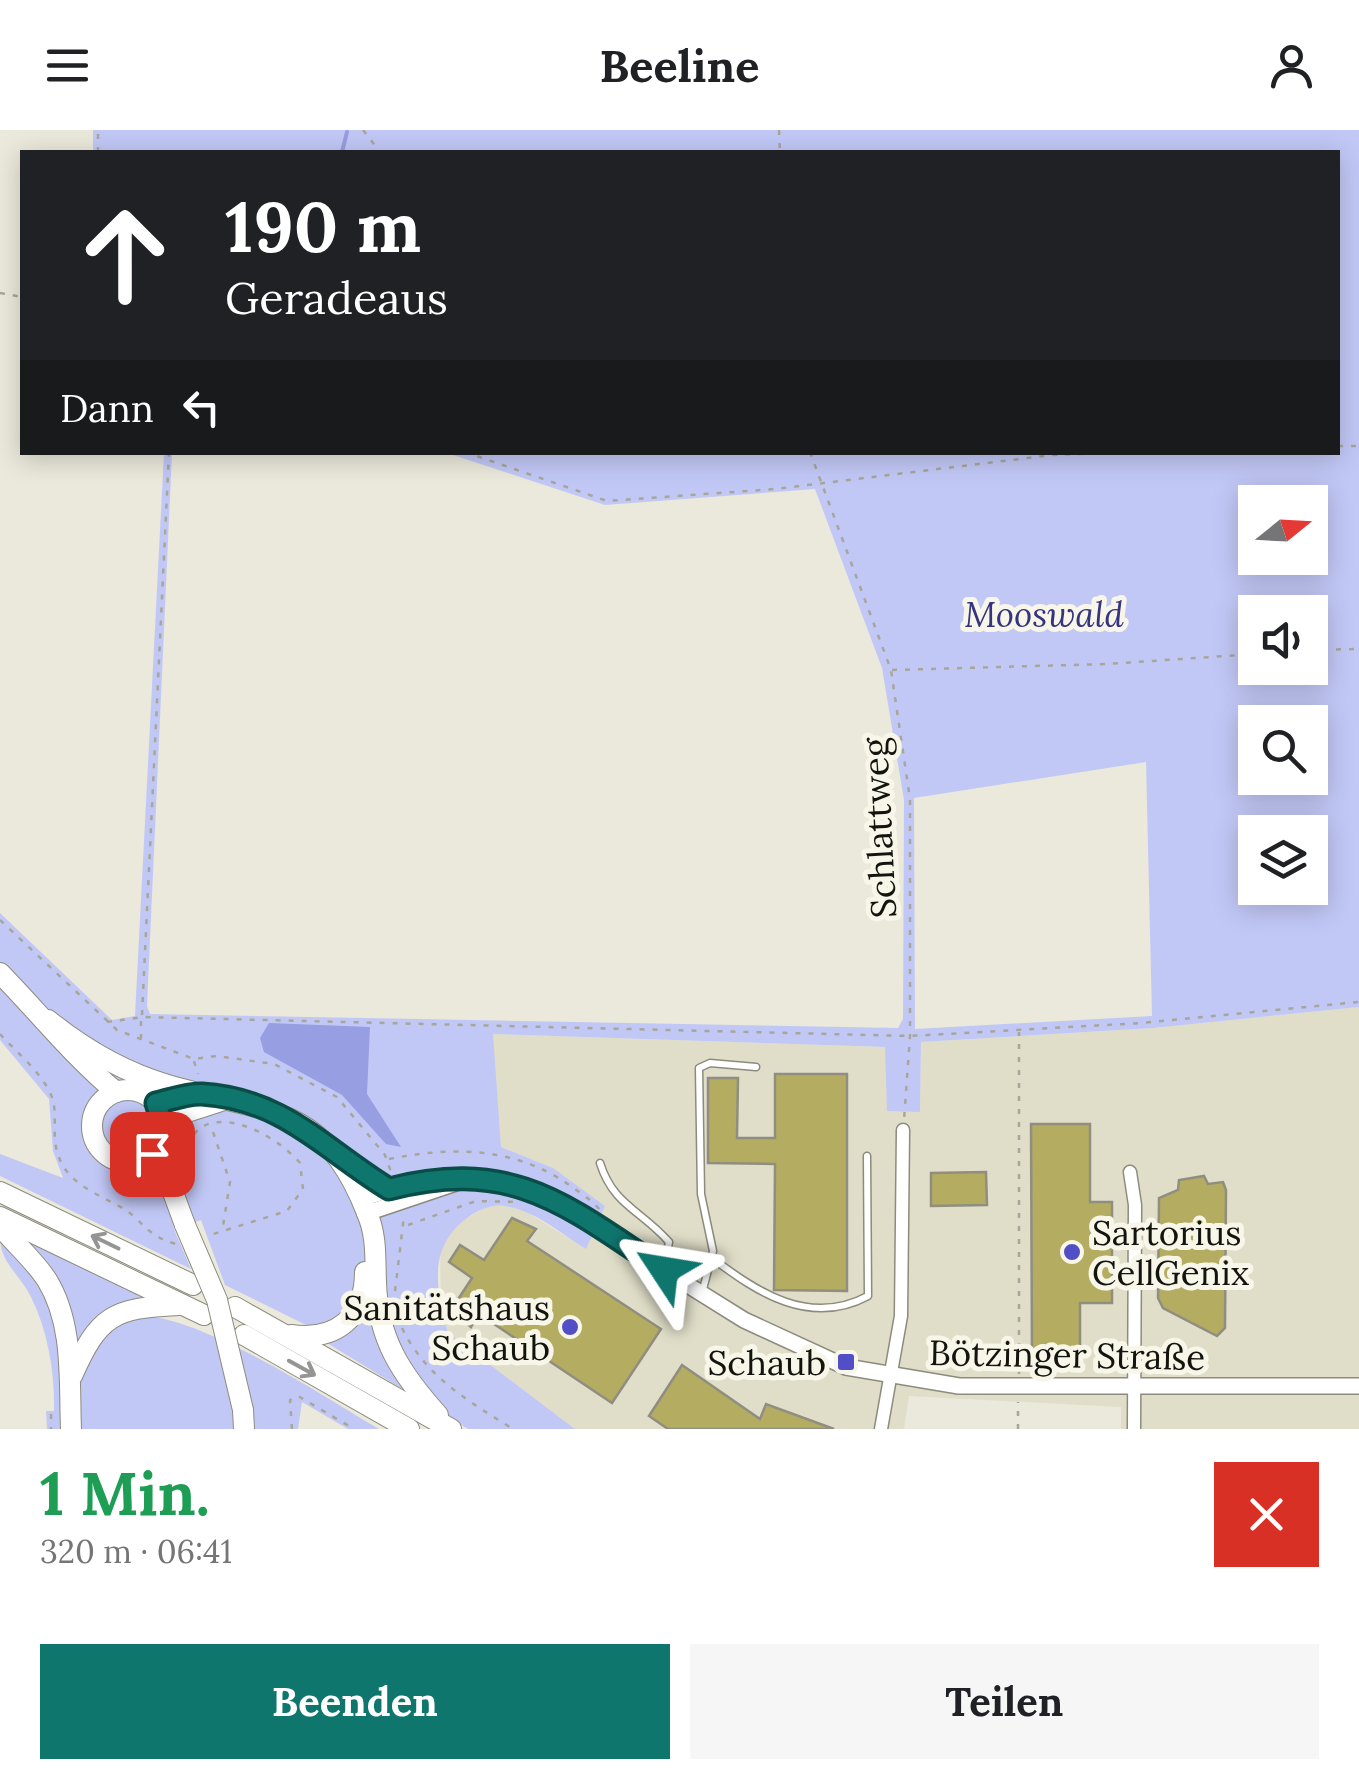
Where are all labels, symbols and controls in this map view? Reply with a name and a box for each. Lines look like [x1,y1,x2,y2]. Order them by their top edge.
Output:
text: Beeline [600,37,759,94]
icon: menu [40,38,95,93]
icon: person [1264,38,1319,93]
text: 190 m [225,182,421,271]
icon: ahead [60,190,190,320]
text: Geradeaus [225,269,448,326]
icon: left [174,380,229,435]
text: Dann [60,384,154,432]
north arrow [1238,485,1328,575]
map controls [1238,485,1328,905]
park label: Mooswald [964,592,1124,637]
button: sound [1238,595,1328,685]
button: search [1238,705,1328,795]
street label: Schlattweg [852,736,906,919]
button: layers [1238,815,1328,905]
pin [110,1112,195,1197]
icon: arrive [125,1127,180,1182]
place label: Sartorius CellGenix [1092,1210,1250,1295]
position arrow [612,1218,716,1322]
one-way arrow [91,1231,121,1250]
marker: Sartorius CellGenix [1061,1241,1083,1263]
place label: Sanitätshaus Schaub [343,1285,550,1370]
marker: Sanitätshaus Schaub [559,1316,581,1338]
street label: Bötzinger Straße [928,1330,1206,1380]
place label: Schaub [707,1340,826,1385]
marker: Schaub [835,1351,857,1373]
one-way arrow [287,1358,317,1378]
text: 1 Min. [40,1455,210,1531]
button: close [1214,1462,1319,1567]
text: 320 m · 06:41 [40,1531,232,1572]
button: Beenden [40,1644,670,1759]
button: Teilen [690,1644,1319,1759]

